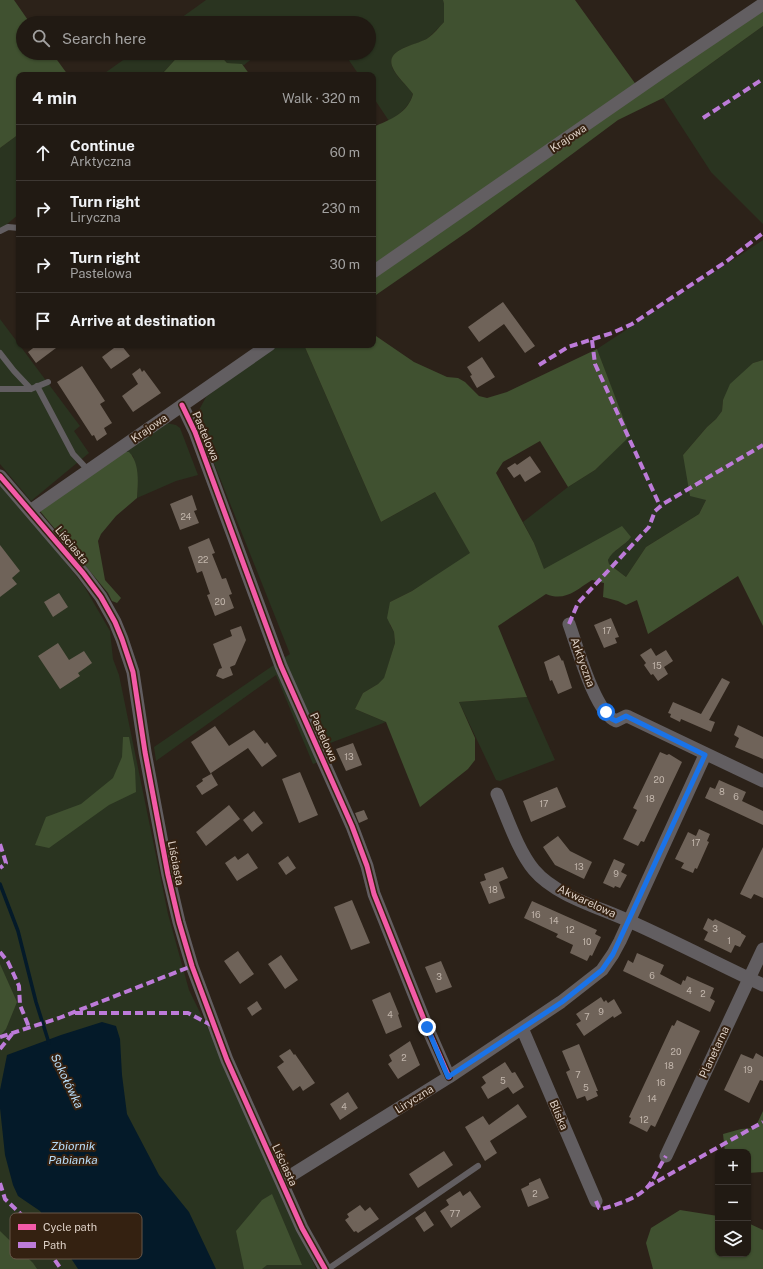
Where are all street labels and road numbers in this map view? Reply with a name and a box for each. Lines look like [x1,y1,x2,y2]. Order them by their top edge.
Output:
street label: Krajowa [548,121,588,155]
street label: Pastelowa [190,410,222,462]
street label: Krajowa [129,411,169,445]
street label: Liściasta [53,524,91,566]
street label: Arktyczna [569,636,597,688]
street label: Pastelowa [308,711,340,763]
street label: Liściasta [166,840,186,886]
street label: Akwarelowa [556,882,618,920]
street label: Planetarna [697,1024,731,1080]
street label: Liryczna [393,1083,435,1115]
street label: Bliska [547,1098,571,1132]
street label: Liściasta [270,1142,300,1188]

